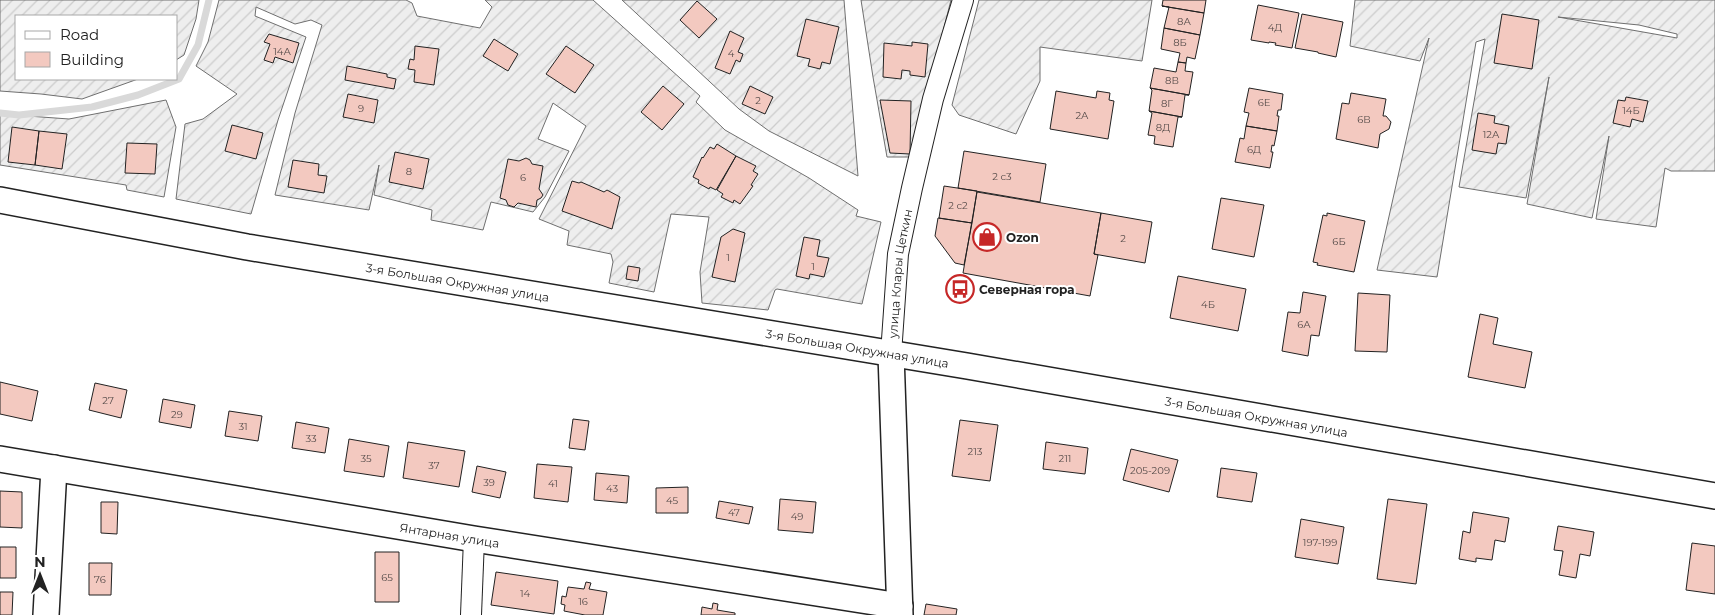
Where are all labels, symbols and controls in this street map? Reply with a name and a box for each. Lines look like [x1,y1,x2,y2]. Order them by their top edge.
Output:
legend [15,15,178,80]
house number: 8А [1177,15,1191,28]
house number: 4Д [1268,21,1282,34]
text: Road [60,25,99,44]
house number: 8Б [1173,36,1187,49]
house number: 14А [273,45,291,58]
house number: 4 [728,47,735,60]
text: Building [60,50,124,69]
house number: 8В [1165,74,1179,87]
house number: 2 [755,94,761,107]
house number: 6Е [1258,96,1271,109]
house number: 8Г [1161,97,1173,110]
house number: 9 [358,102,364,115]
house number: 14Б [1622,104,1640,117]
house number: 2А [1075,109,1089,122]
house number: 6В [1357,113,1371,126]
house number: 8Д [1156,121,1170,134]
house number: 12А [1483,128,1500,141]
house number: 6Д [1247,143,1261,156]
house number: 8 [406,165,412,178]
house number: 2 с3 [992,170,1012,183]
house number: 6 [520,171,526,184]
house number: 2 с2 [948,199,968,212]
street label: улица Клары Цеткин [885,208,915,340]
shop icon: Ozon [972,222,1002,252]
place label: Ozon [1006,230,1039,245]
house number: 2 [1120,232,1126,245]
house number: 6Б [1332,235,1346,248]
house number: 1 [726,251,730,264]
street label: 3-я Большая Окружная улица [365,259,550,304]
house number: 1 [811,260,815,273]
bus stop icon: Северная гора [945,274,975,304]
place label: Северная гора [979,282,1074,297]
house number: 4Б [1201,298,1215,311]
house number: 6А [1297,318,1311,331]
street label: 3-я Большая Окружная улица [765,325,950,370]
street label: 3-я Большая Окружная улица [1164,393,1349,440]
house number: 27 [102,394,114,407]
house number: 29 [171,408,183,421]
house number: 31 [238,420,248,433]
house number: 33 [305,432,317,445]
house number: 213 [968,445,983,458]
house number: 35 [360,452,372,465]
house number: 211 [1059,452,1071,465]
house number: 37 [428,459,440,472]
house number: 205-209 [1130,464,1170,477]
house number: 39 [483,476,495,489]
house number: 41 [548,477,558,490]
house number: 43 [606,482,618,495]
house number: 45 [666,494,678,507]
house number: 47 [728,506,740,519]
house number: 49 [791,510,803,523]
street label: Янтарная улица [399,519,501,550]
house number: 197-199 [1303,536,1337,549]
north arrow [15,550,65,600]
text: N [34,553,46,571]
house number: 65 [381,571,393,584]
house number: 76 [94,573,106,586]
house number: 14 [520,587,530,600]
house number: 16 [578,595,588,608]

